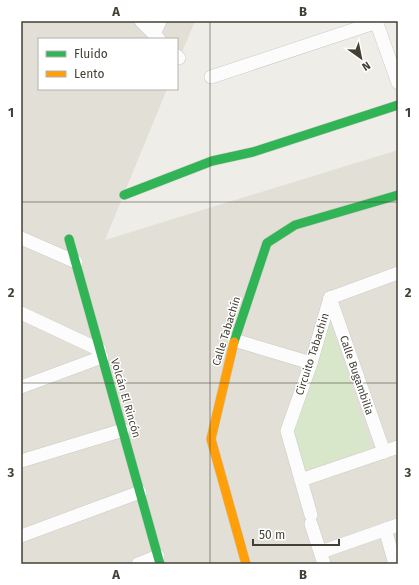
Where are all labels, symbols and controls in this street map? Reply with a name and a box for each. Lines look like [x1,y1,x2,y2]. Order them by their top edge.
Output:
text: A [111,4,120,19]
text: B [299,4,307,19]
legend [38,38,178,90]
north arrow [341,38,381,78]
text: Fluido [74,47,108,61]
text: N [360,59,373,73]
text: Lento [74,67,104,81]
text: 1 [8,105,14,120]
text: 1 [405,105,411,120]
text: 2 [8,285,15,300]
text: 2 [405,285,412,300]
street label: Calle Tabachín [210,295,243,367]
street label: Circuito Tabachin [293,311,332,397]
street label: Calle Bugambilia [337,334,376,417]
street label: Volcán El Rincón [108,357,143,439]
text: 3 [7,465,15,480]
text: 3 [404,465,412,480]
scale bar [253,521,339,547]
text: 50 m [259,528,285,542]
text: A [111,567,120,582]
text: B [299,567,307,582]

